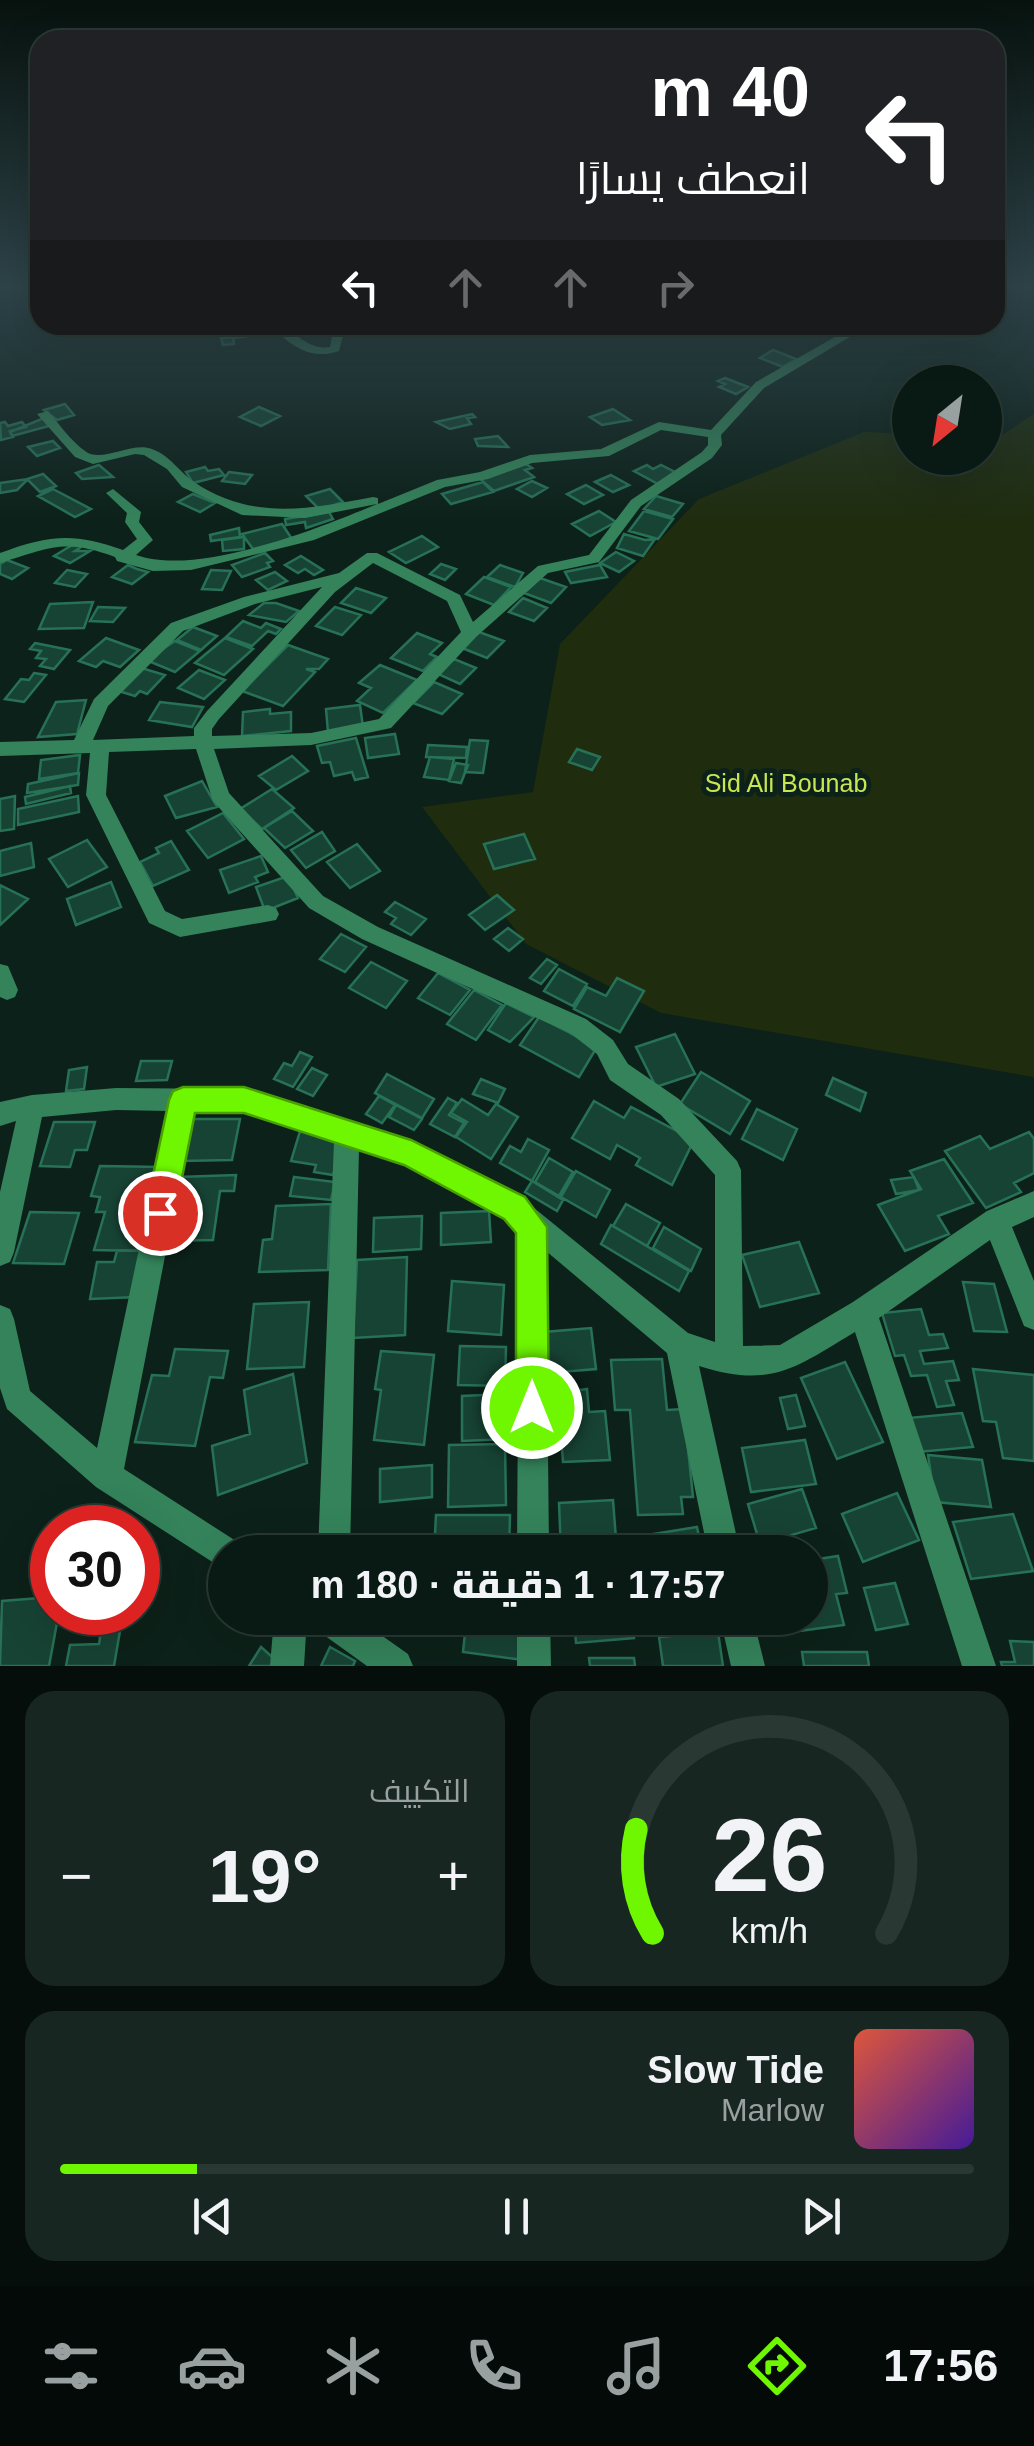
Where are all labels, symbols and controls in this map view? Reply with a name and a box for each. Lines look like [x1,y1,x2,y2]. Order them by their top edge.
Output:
text: 40 m [650,53,810,131]
icon: left [845,70,975,200]
text: انعطف يسارًا [576,153,810,204]
icon: left [333,260,388,315]
icon: ahead [438,260,493,315]
icon: ahead [543,260,598,315]
icon: right [648,260,703,315]
north arrow [892,365,1002,475]
map controls [892,365,1002,475]
park label: Sid Ali Bounab [705,769,867,797]
pin [118,1171,203,1256]
icon: arrive [133,1186,188,1241]
position arrow [480,1356,584,1460]
speed limit sign: 30 [30,1505,160,1635]
text: 17:57 · 1 دقيقة · 180 m [311,1564,725,1606]
text: التكييف [369,1773,470,1809]
text: 26 [711,1797,827,1913]
text: 19° [208,1834,321,1918]
text: − [60,1845,92,1907]
text: + [437,1845,469,1907]
text: km/h [731,1911,808,1951]
text: Slow Tide [647,2049,824,2091]
text: Marlow [721,2092,824,2128]
icon: previous [185,2189,240,2244]
icon: pause [489,2189,544,2244]
icon: next [794,2189,849,2244]
icon: filters [36,2331,106,2401]
icon: car [177,2331,247,2401]
icon: climate [318,2331,388,2401]
icon: phone [459,2331,529,2401]
icon: music [601,2331,671,2401]
icon: directions [742,2331,812,2401]
text: 17:56 [883,2340,998,2391]

